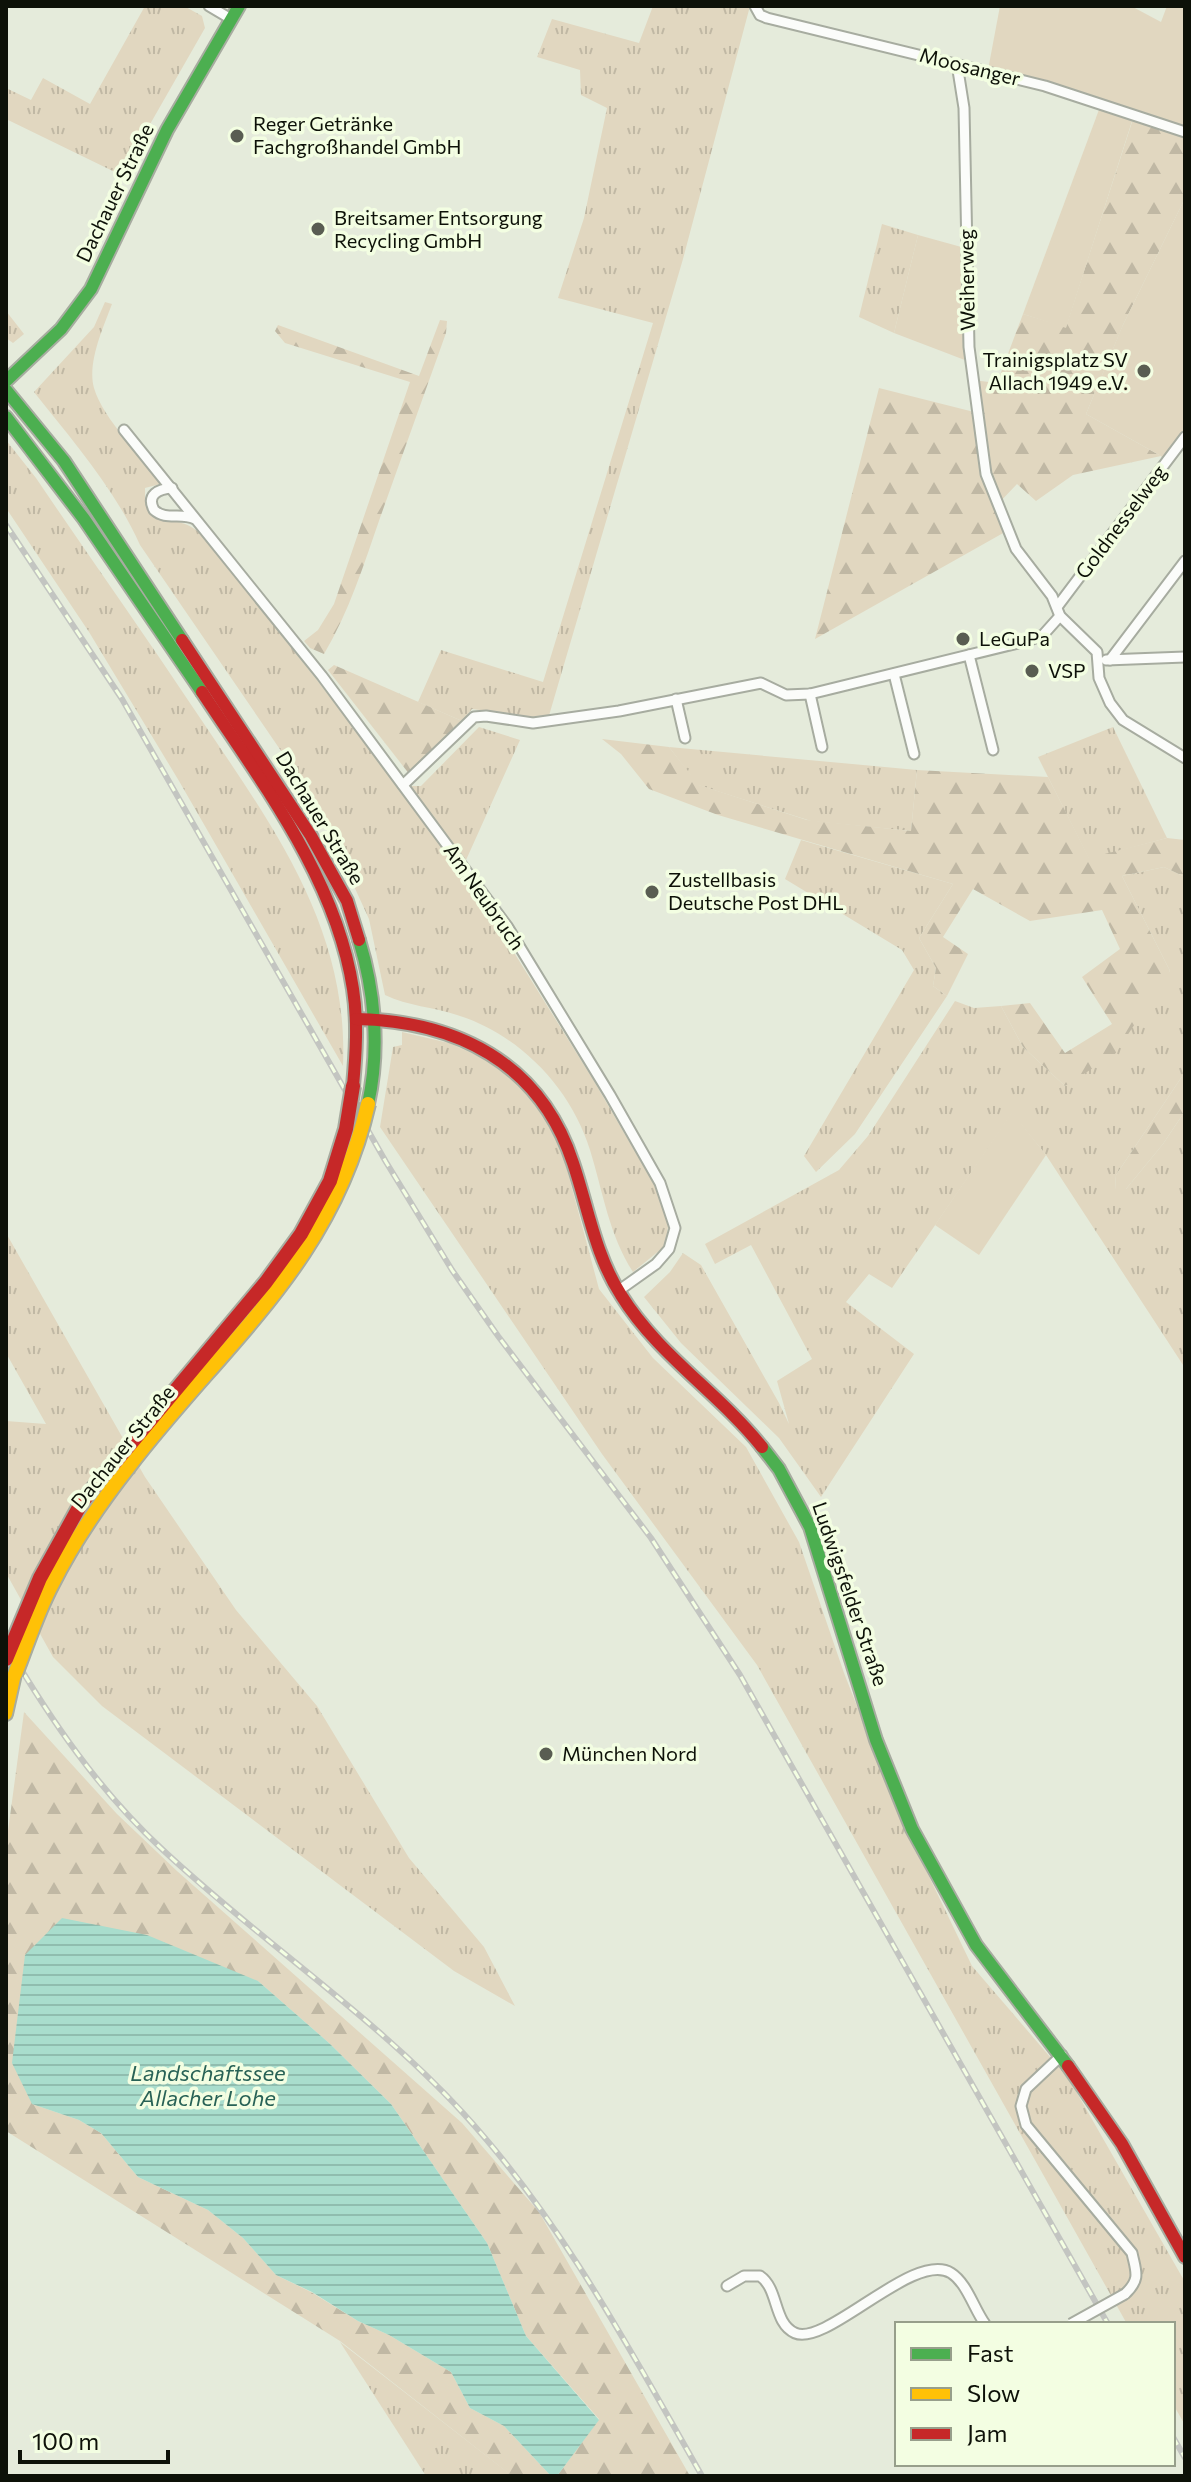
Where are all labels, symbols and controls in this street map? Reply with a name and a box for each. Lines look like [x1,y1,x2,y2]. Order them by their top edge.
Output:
street label: Moosanger [917,42,1023,90]
place label: Reger Getränke Fachgroßhandel GmbH [253,111,462,158]
street label: Dachauer Straße [70,119,158,266]
marker: Reger Getränke Fachgroßhandel GmbH [228,127,246,145]
place label: Breitsamer Entsorgung Recycling GmbH [334,205,543,252]
marker: Breitsamer Entsorgung Recycling GmbH [309,220,327,238]
street label: Weiherweg [953,229,979,331]
place label: Trainigsplatz SV Allach 1949 e.V. [983,347,1128,394]
marker: Trainigsplatz SV Allach 1949 e.V. [1135,362,1153,380]
street label: Goldnesselweg [1070,460,1171,583]
place label: LeGuPa [979,626,1050,650]
marker: LeGuPa [954,630,972,648]
place label: VSP [1048,658,1086,682]
marker: VSP [1023,662,1041,680]
street label: Dachauer Straße [272,747,370,888]
street label: Am Neubruch [439,839,530,954]
place label: Zustellbasis Deutsche Post DHL [668,867,844,914]
marker: Zustellbasis Deutsche Post DHL [643,883,661,901]
street label: Dachauer Straße [65,1380,179,1513]
street label: Ludwigsfelder Straße [808,1499,894,1689]
place label: München Nord [562,1741,697,1765]
marker: München Nord [537,1745,555,1763]
water label: Landschaftssee Allacher Lohe [130,2059,286,2111]
legend [895,2322,1175,2466]
text: Fast [967,2338,1014,2367]
text: Slow [967,2378,1020,2407]
scale bar [20,2414,168,2464]
text: Jam [967,2418,1007,2447]
text: 100 m [32,2426,99,2455]

